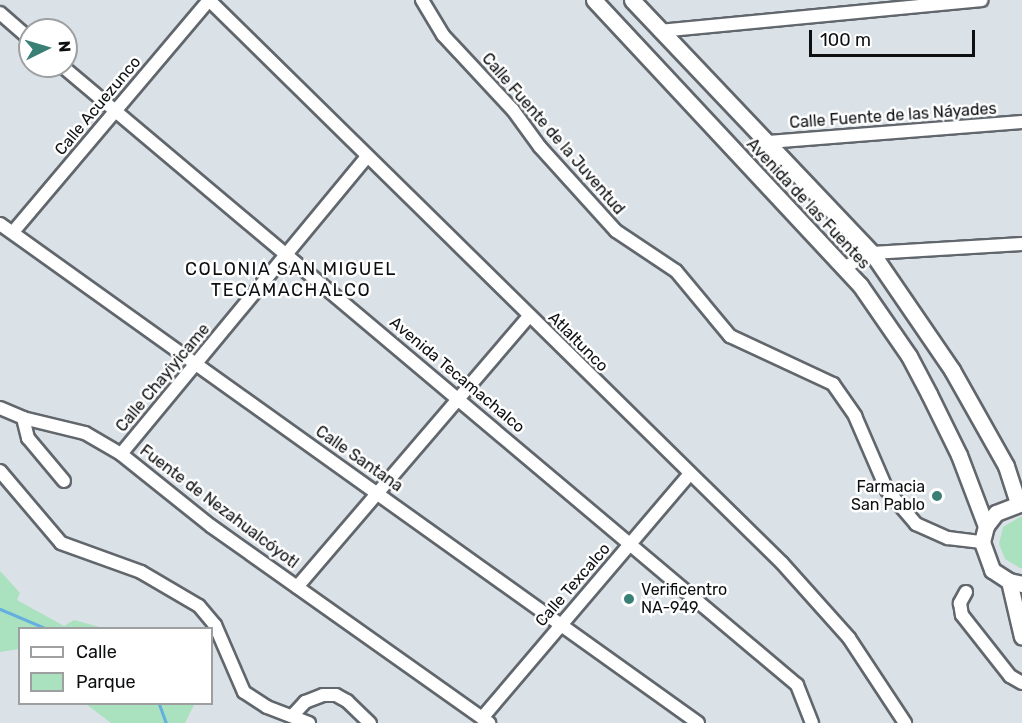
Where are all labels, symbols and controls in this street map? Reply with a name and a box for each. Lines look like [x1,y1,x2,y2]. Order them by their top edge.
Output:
north arrow [18,18,78,78]
scale bar [812,18,978,56]
text: 100 m [820,29,871,51]
text: N [54,40,74,53]
street label: Calle Fuente de la Juventud [478,49,628,219]
street label: Calle Acuezunco [51,52,145,160]
street label: Calle Fuente de las Náyades [789,99,997,133]
street label: Avenida de las Fuentes [742,135,874,273]
district label: COLONIA SAN MIGUEL TECAMACHALCO [185,259,397,302]
street label: Atlaltunco [544,308,612,376]
street label: Avenida Tecamachalco [386,313,528,437]
street label: Calle Chayiyicame [112,320,214,436]
street label: Calle Santana [312,422,406,496]
street label: Fuente de Nezahualcóyotl [136,441,302,573]
place label: Farmacia San Pablo [851,477,925,515]
marker: Farmacia San Pablo [930,489,944,503]
street label: Calle Texcalco [531,539,615,631]
place label: Verificentro NA-949 [641,580,727,618]
marker: Verificentro NA-949 [622,592,636,606]
legend [18,627,213,705]
text: Calle [76,641,117,663]
text: Parque [76,671,136,693]

